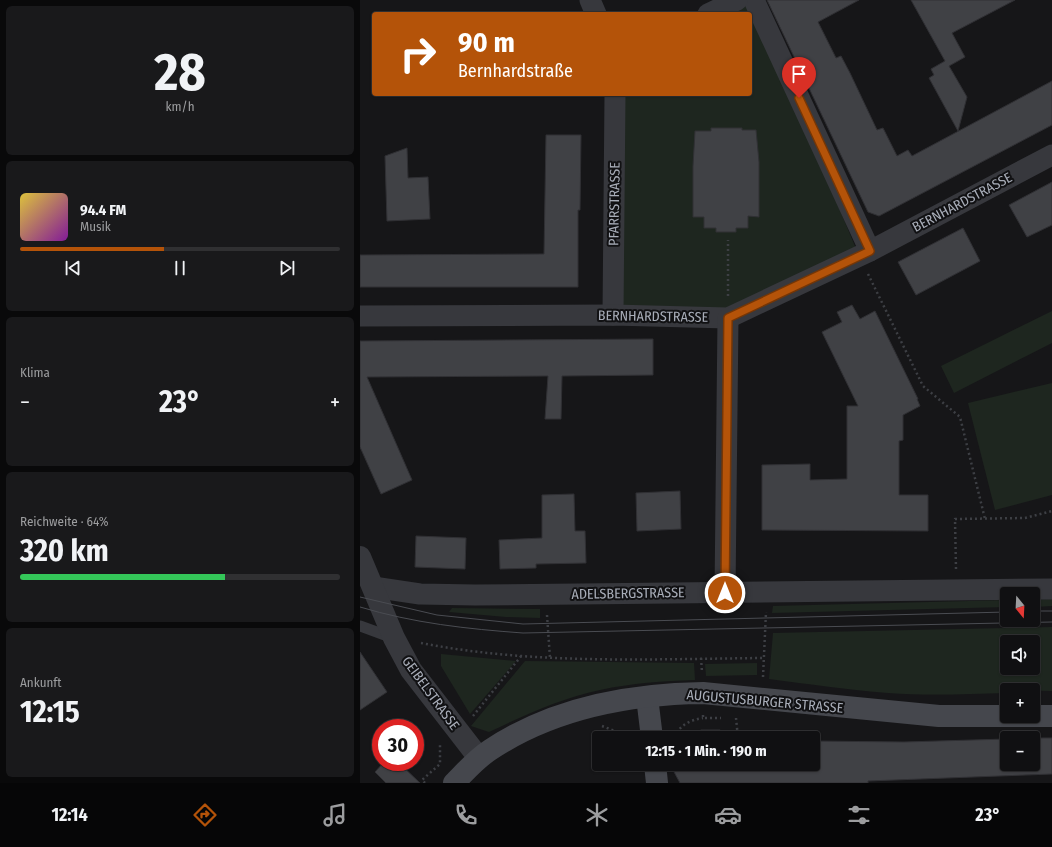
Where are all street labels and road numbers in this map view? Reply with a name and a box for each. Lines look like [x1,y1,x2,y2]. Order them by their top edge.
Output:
street label: PFARRSTRASSE [605,162,624,246]
street label: BERNHARDSTRASSE [910,169,1015,236]
street label: BERNHARDSTRASSE [598,307,709,326]
street label: ADELSBERGSTRASSE [571,584,685,603]
street label: GEIBELSTRASSE [398,653,463,734]
street label: AUGUSTUSBURGER STRASSE [686,686,844,717]

